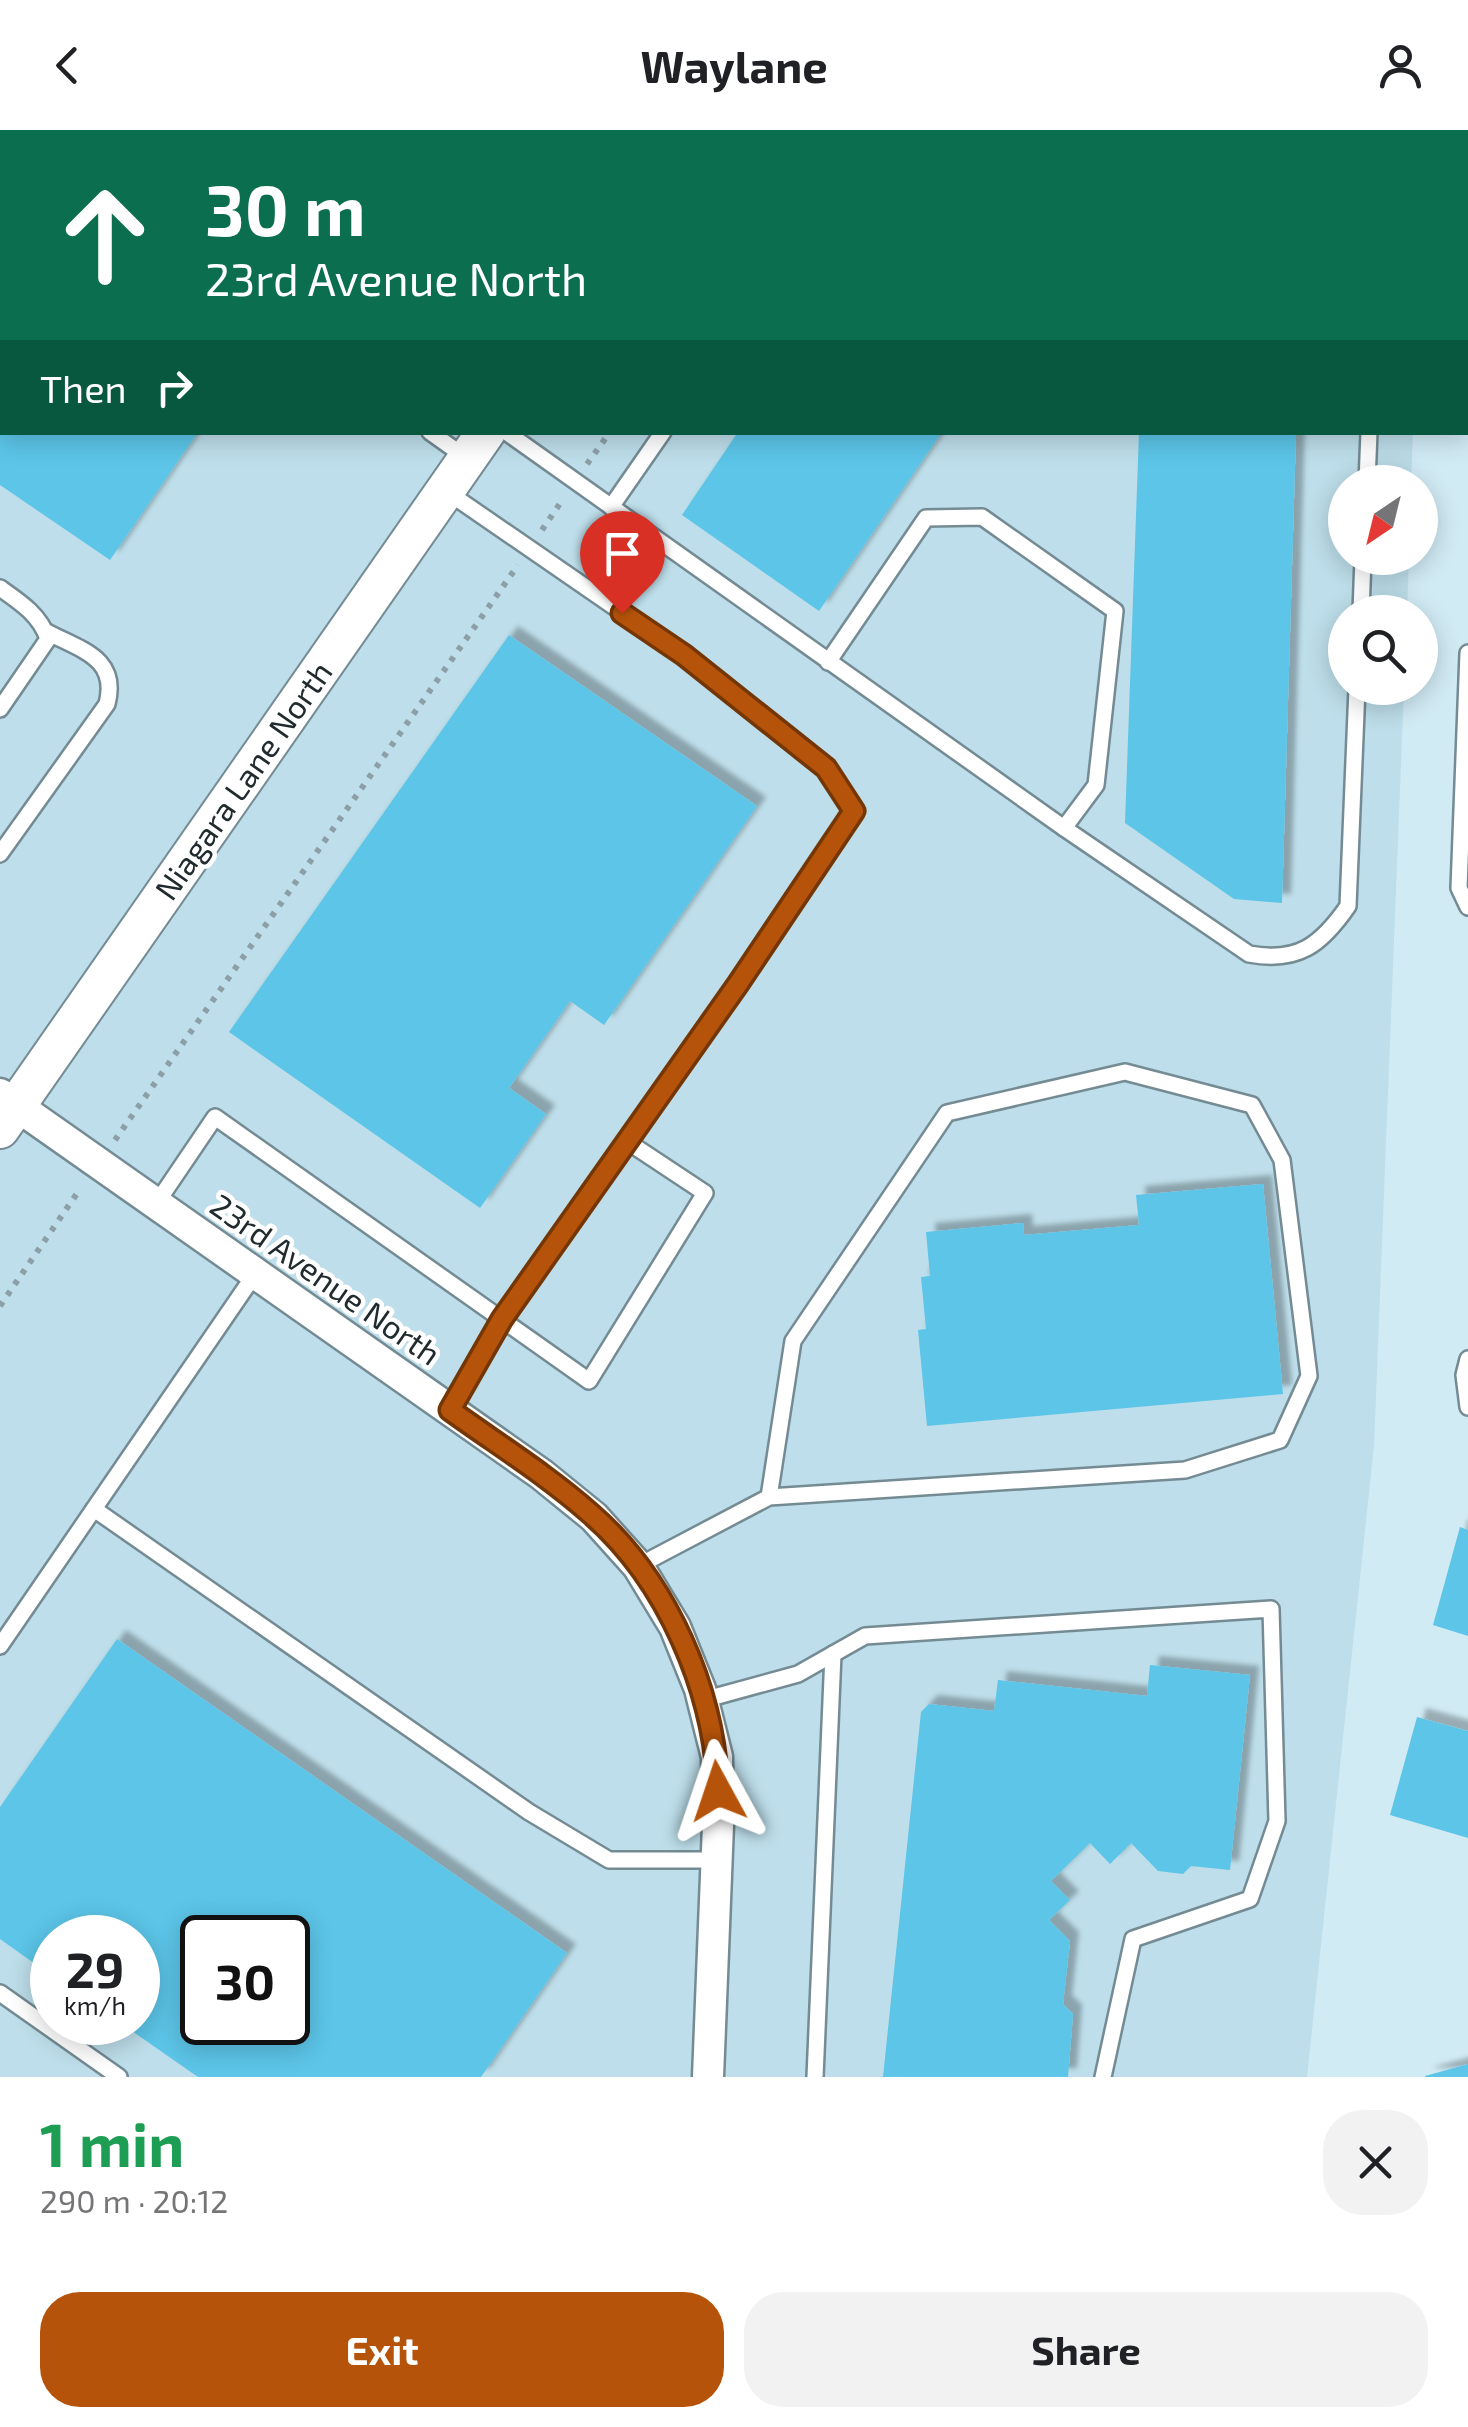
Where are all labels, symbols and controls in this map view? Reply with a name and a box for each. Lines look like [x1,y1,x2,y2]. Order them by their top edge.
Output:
icon: back [40,38,95,93]
text: Waylane [640,38,828,92]
icon: person [1373,38,1428,93]
text: 30 m [205,166,366,250]
icon: ahead [40,170,170,300]
text: 23rd Avenue North [205,251,587,305]
icon: right [147,360,202,415]
text: Then [40,365,127,411]
north arrow [1328,465,1438,575]
map controls [1328,465,1438,705]
pin [580,511,665,614]
icon: arrive [595,526,650,581]
button: search [1328,595,1438,705]
street label: Niagara Lane North [146,653,339,906]
street label: 23rd Avenue North [204,1185,448,1372]
position arrow [666,1739,770,1843]
speed limit sign: 30 [180,1915,310,2045]
text: 29 [66,1938,124,1998]
text: km/h [64,1990,126,2020]
text: 1 min [40,2107,184,2179]
button: close [1323,2110,1428,2215]
text: 290 m · 20:12 [40,2181,228,2219]
button: Exit [40,2292,724,2407]
button: Share [744,2292,1428,2407]

